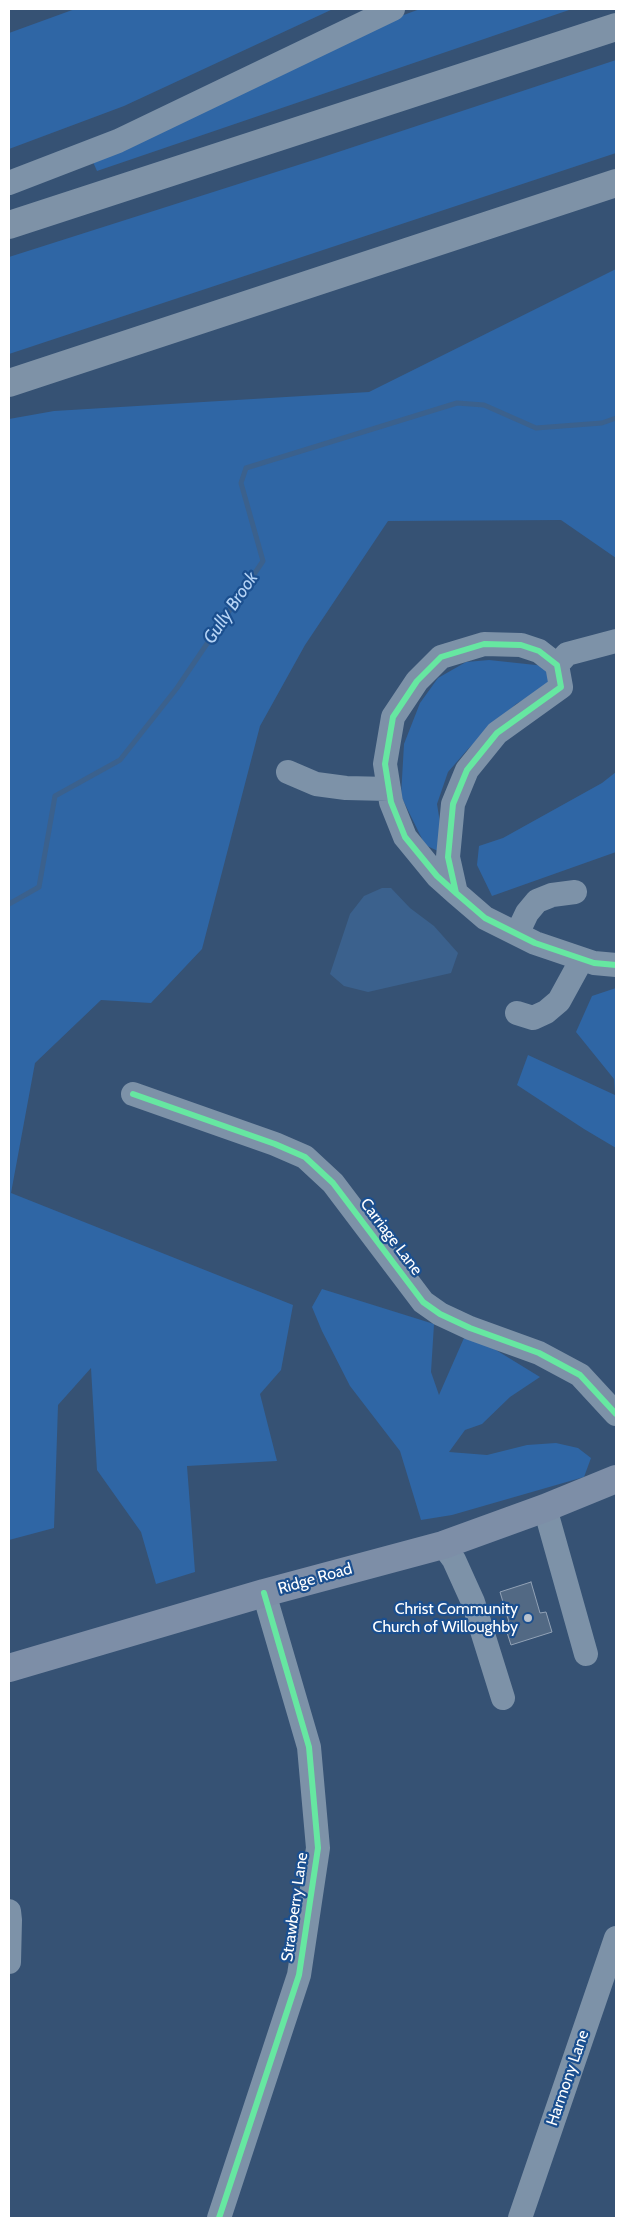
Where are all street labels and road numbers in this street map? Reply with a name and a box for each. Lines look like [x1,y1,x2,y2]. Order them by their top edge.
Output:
street label: Carriage Lane [356,1195,426,1279]
street label: Ridge Road [276,1559,354,1599]
street label: Strawberry Lane [278,1851,312,1963]
street label: Harmony Lane [543,2028,593,2128]

